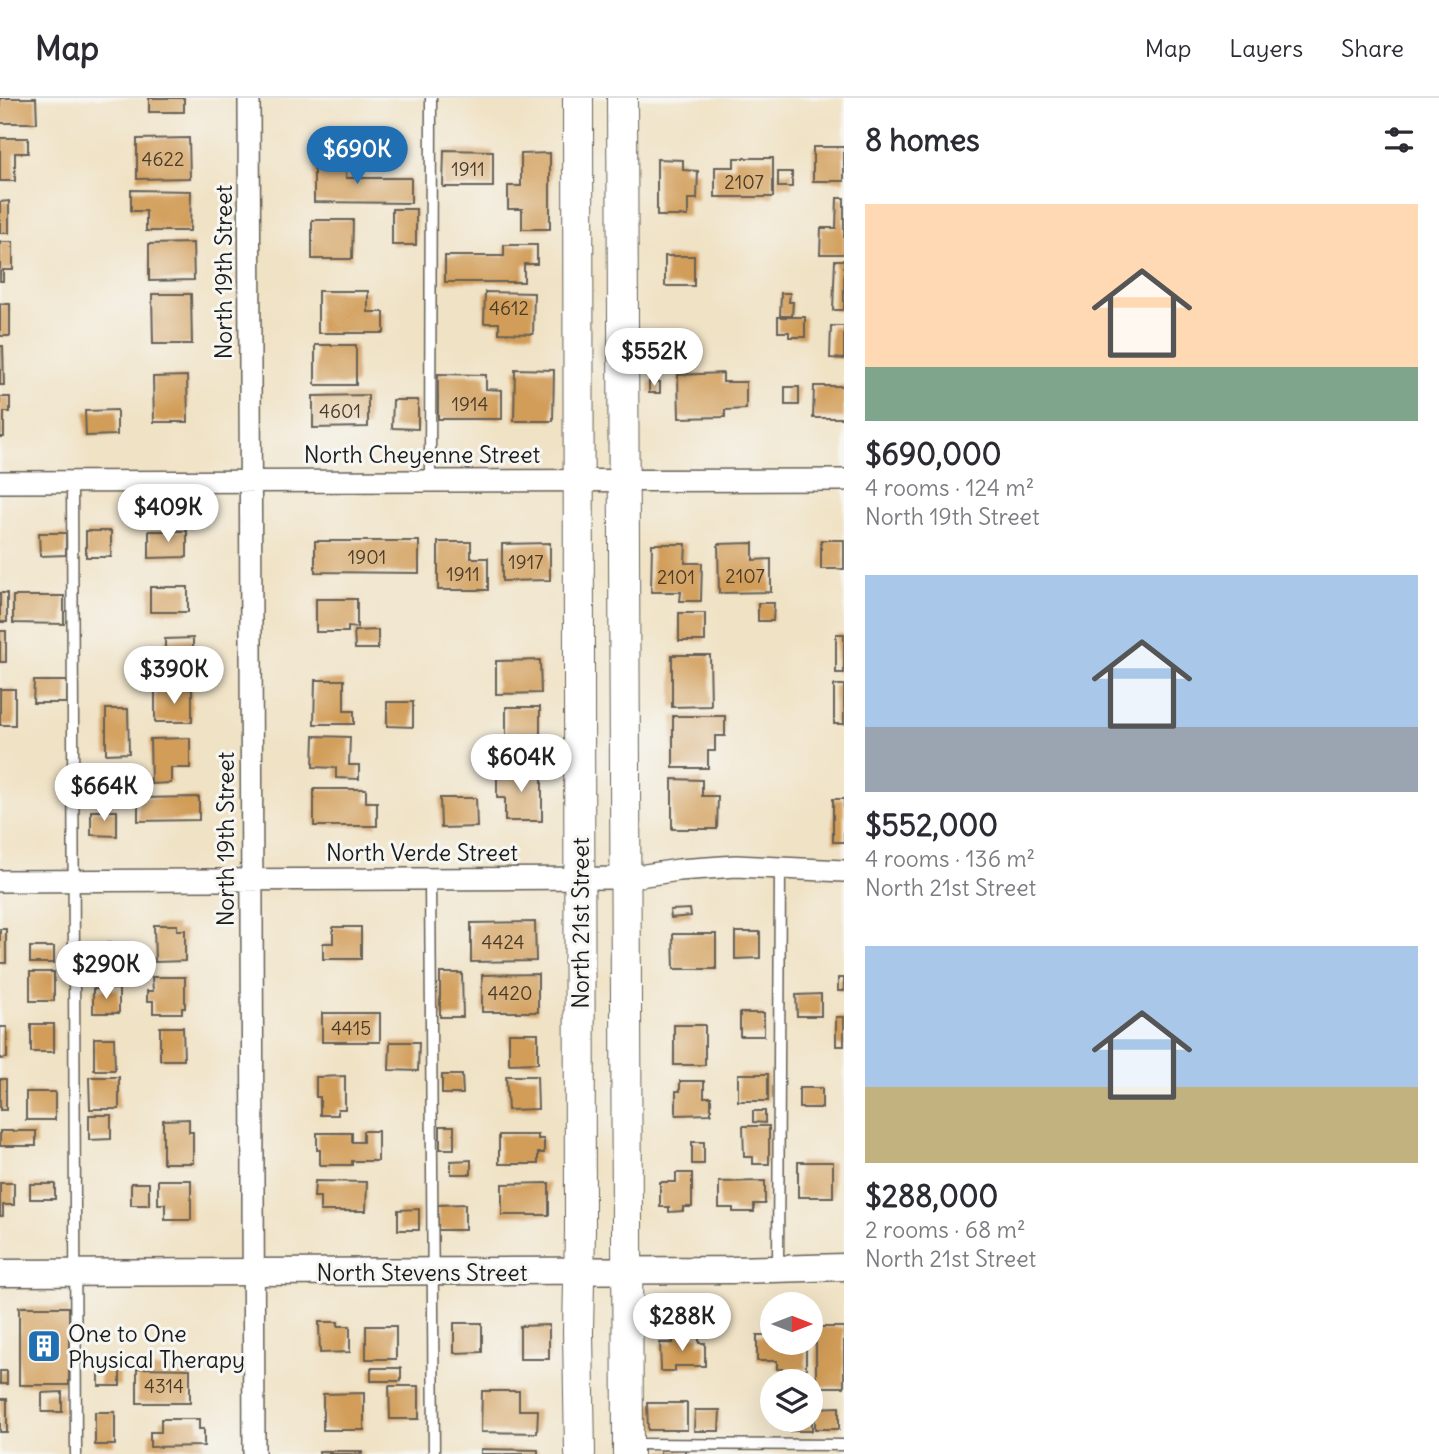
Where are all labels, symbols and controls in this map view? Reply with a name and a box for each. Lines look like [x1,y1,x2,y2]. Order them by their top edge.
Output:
text: Map [35,27,99,69]
text: Map [1145,33,1191,63]
text: Layers [1229,33,1303,63]
text: Share [1341,33,1404,63]
text: 8 homes [865,121,980,159]
icon: filters [1380,121,1418,159]
pin: $690K [308,126,406,186]
text: $690K [323,134,391,163]
house number: 4622 [142,147,184,171]
house number: 1911 [451,157,485,181]
house number: 2107 [724,170,764,194]
street label: North 19th Street [209,184,238,359]
icon: home [1079,250,1205,376]
house number: 4612 [489,296,529,320]
pin: $552K [605,328,703,388]
text: $552K [621,336,687,365]
house number: 1914 [452,392,489,416]
house number: 4601 [319,399,361,423]
text: $690,000 [865,435,1001,473]
street label: North Cheyenne Street [304,440,541,469]
text: 4 rooms · 124 m² [865,473,1034,502]
pin: $409K [119,484,217,544]
text: $409K [134,492,202,521]
text: North 19th Street [865,502,1040,531]
house number: 1901 [348,545,386,569]
house number: 1917 [508,550,544,574]
house number: 1911 [446,562,480,586]
house number: 2107 [725,564,765,588]
house number: 2101 [657,565,695,589]
icon: home [1079,621,1205,747]
pin: $390K [125,646,223,706]
text: $390K [140,654,208,683]
pin: $604K [472,734,570,794]
text: $604K [487,742,555,771]
street label: North 19th Street [211,751,240,926]
pin: $664K [55,764,153,823]
text: $664K [71,771,137,800]
text: $552,000 [865,806,998,844]
street label: North 21st Street [566,837,595,1009]
street label: North Verde Street [326,838,518,867]
text: 4 rooms · 136 m² [865,844,1035,873]
text: North 21st Street [865,873,1036,902]
house number: 4424 [481,930,525,954]
pin: $290K [57,942,155,1001]
text: $290K [72,949,140,978]
house number: 4420 [488,981,532,1005]
icon: home [1079,992,1205,1118]
house number: 4415 [331,1016,371,1040]
text: $288,000 [865,1177,998,1215]
text: 2 rooms · 68 m² [865,1215,1026,1244]
text: North 21st Street [865,1244,1036,1273]
street label: North Stevens Street [317,1258,528,1287]
north arrow [760,1292,822,1354]
map controls [760,1292,823,1432]
pin: $288K [633,1294,731,1353]
text: $288K [649,1301,715,1330]
place label: One to One Physical Therapy [68,1319,245,1374]
building icon: One to One Physical Therapy [25,1327,63,1365]
button: layers [760,1369,823,1432]
house number: 4314 [144,1374,184,1398]

